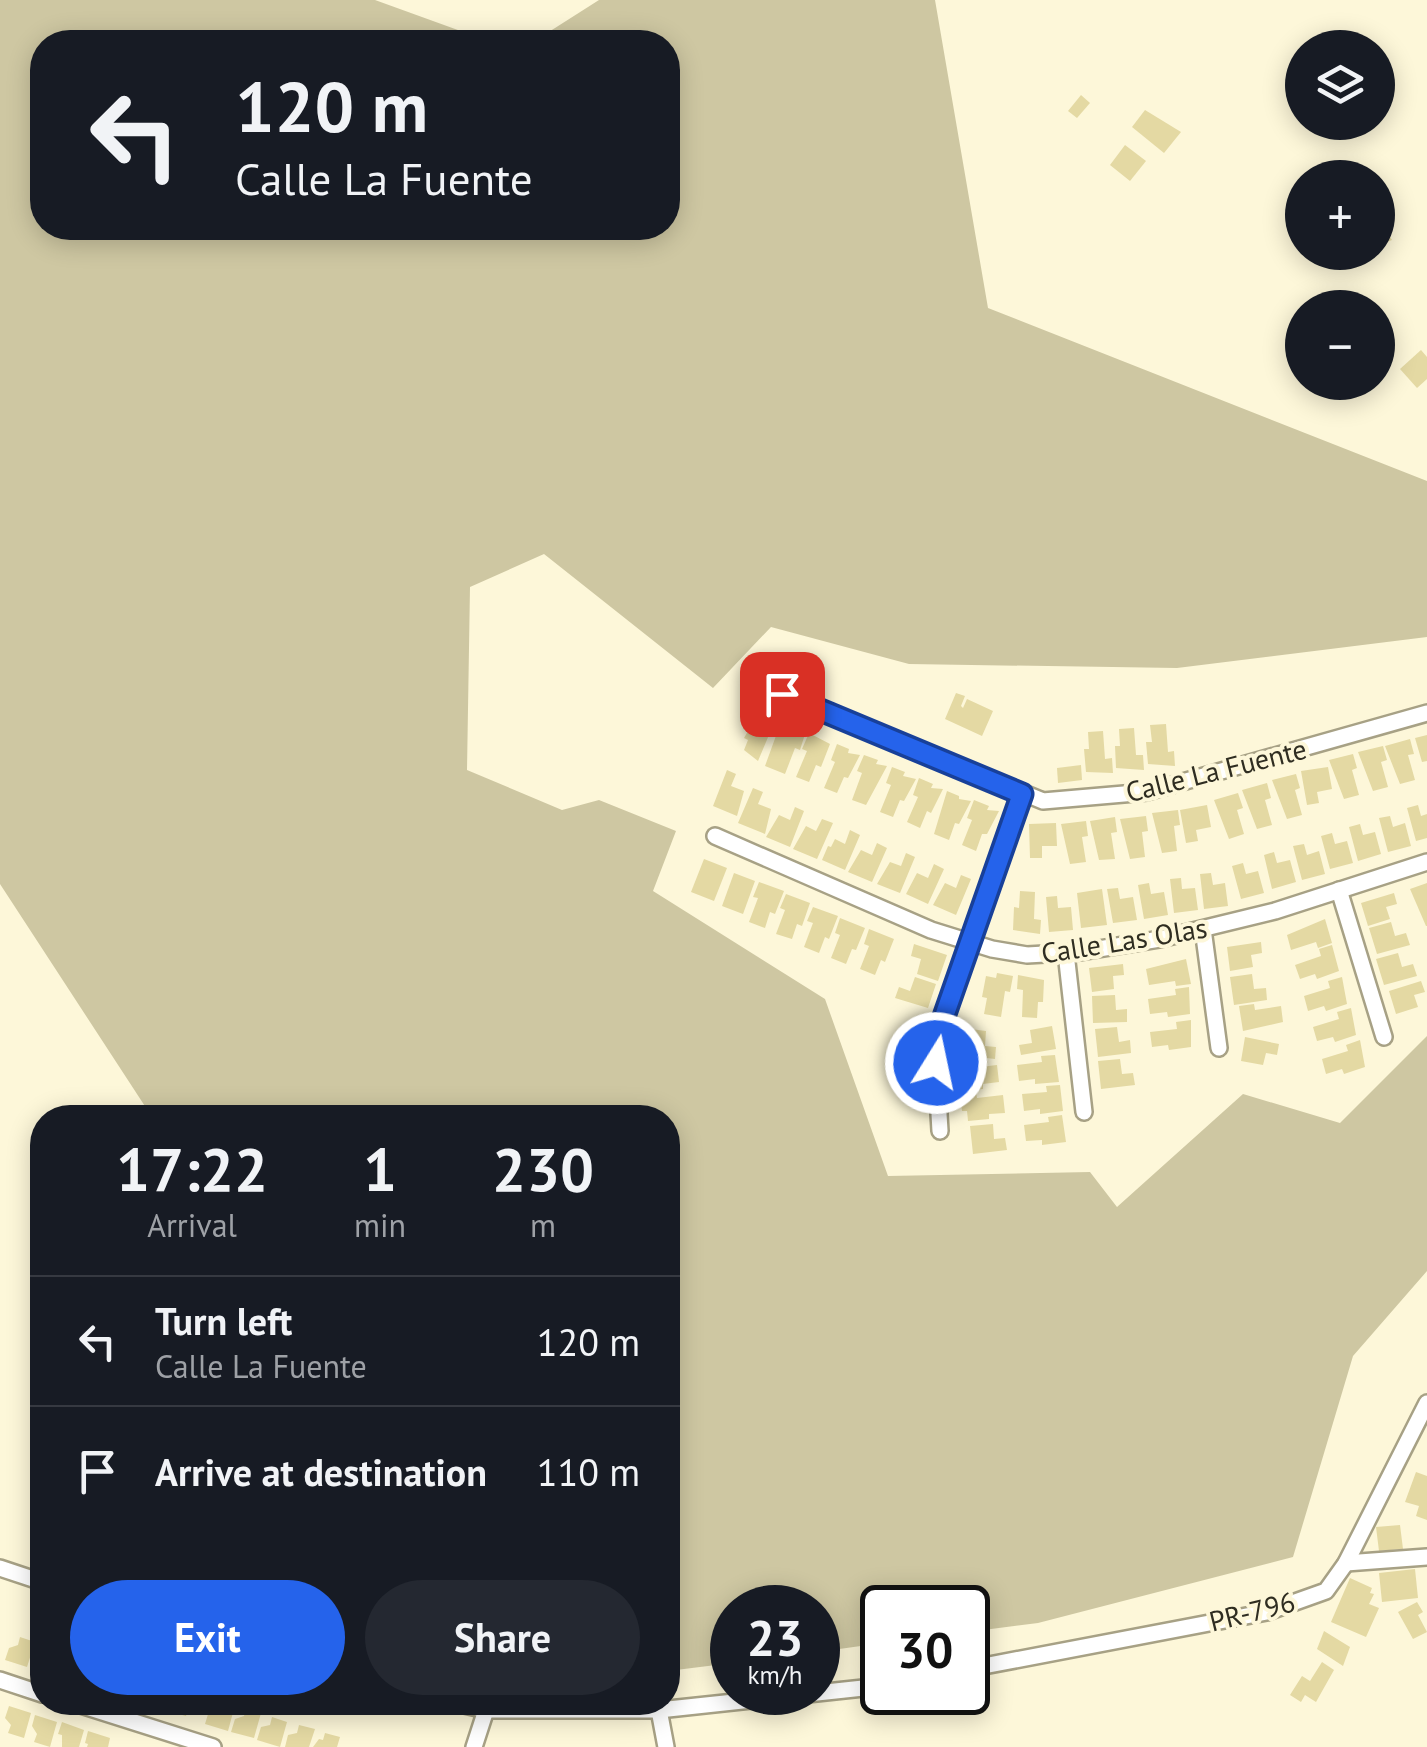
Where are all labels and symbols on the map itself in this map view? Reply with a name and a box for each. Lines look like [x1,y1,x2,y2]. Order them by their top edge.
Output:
pin [740,652,825,737]
street label: Calle La Fuente [1122,730,1310,810]
street label: Calle Las Olas [1038,909,1210,971]
position arrow [884,1011,988,1115]
street label: PR-796 [1205,1583,1299,1639]
speed limit sign: 30 [860,1585,990,1715]

